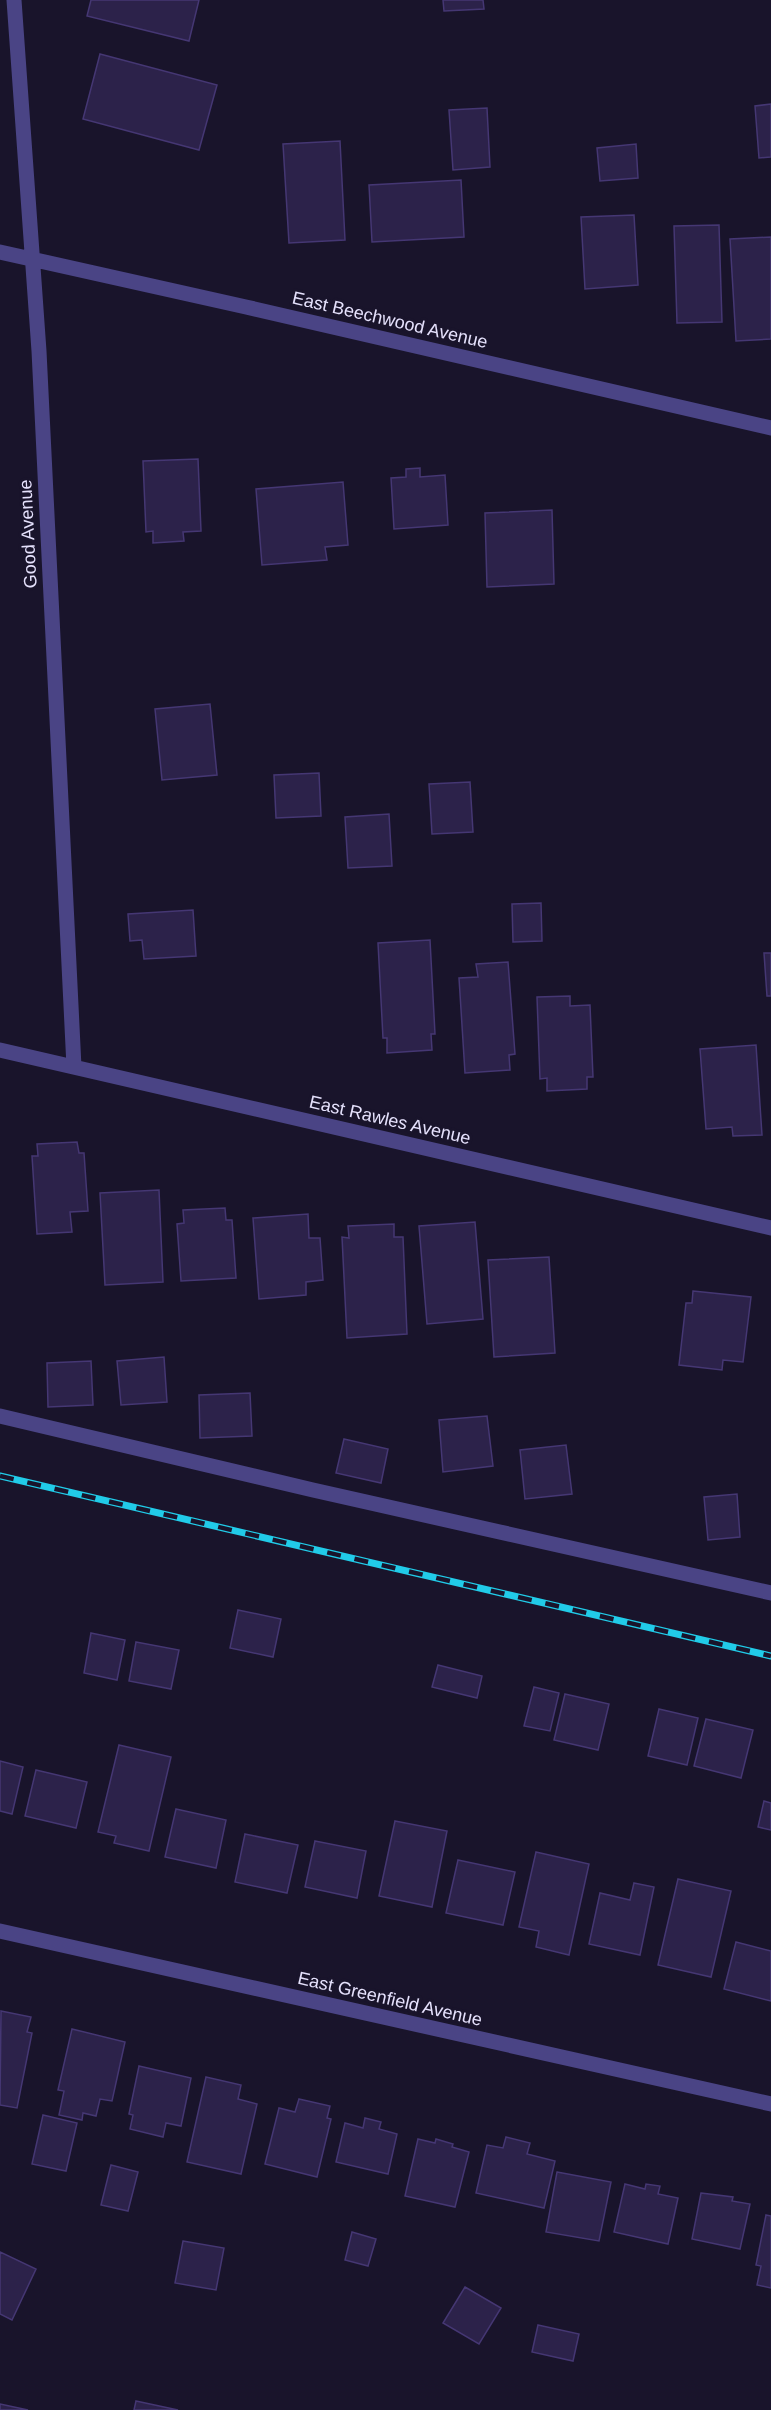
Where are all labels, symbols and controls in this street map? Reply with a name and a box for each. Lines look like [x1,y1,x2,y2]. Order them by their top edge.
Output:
street label: East Beechwood Avenue [290,288,490,352]
street label: Good Avenue [15,479,41,589]
street label: East Rawles Avenue [307,1092,473,1148]
street label: East Greenfield Avenue [296,1968,484,2030]

